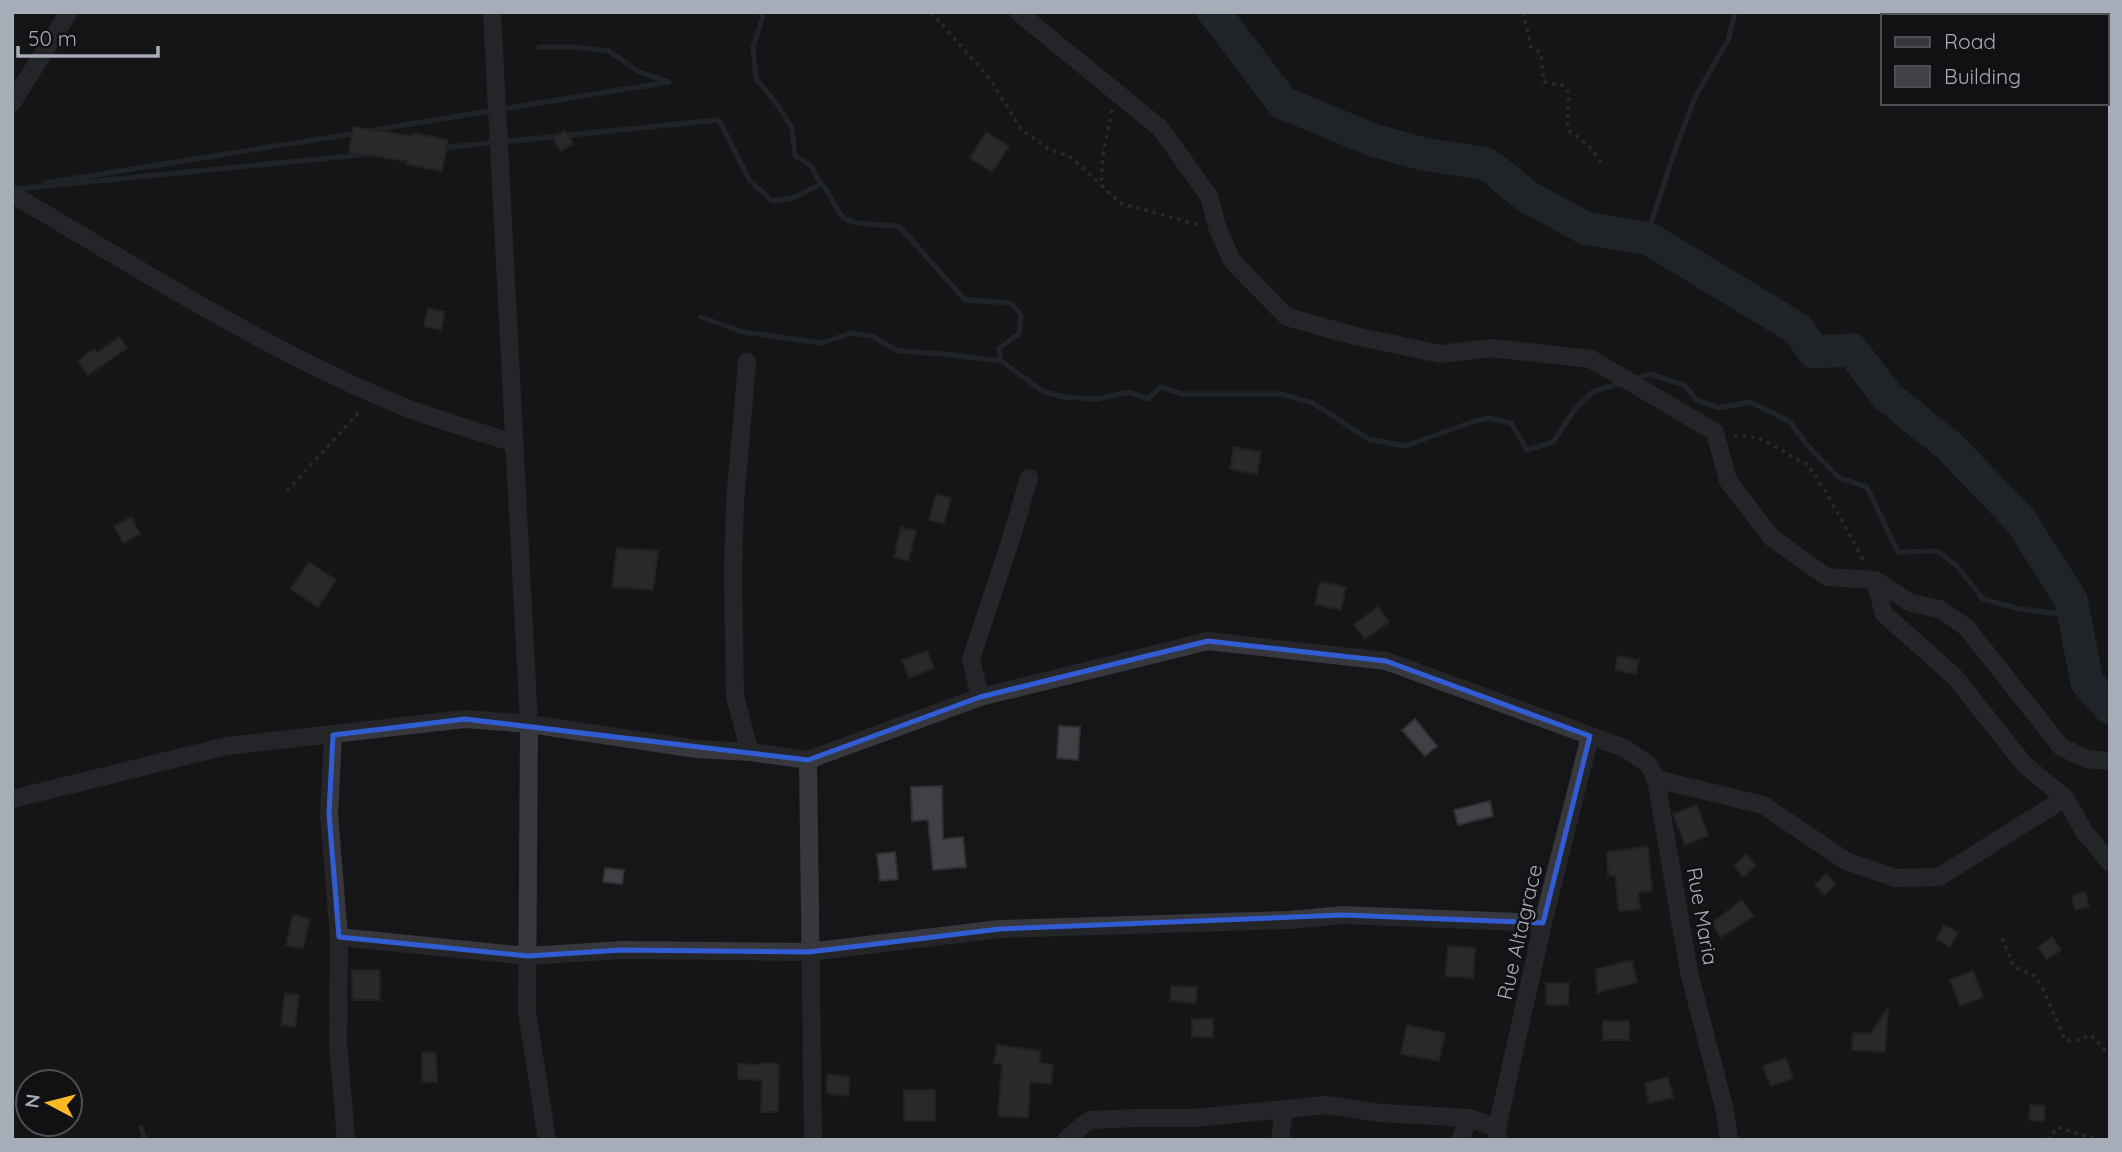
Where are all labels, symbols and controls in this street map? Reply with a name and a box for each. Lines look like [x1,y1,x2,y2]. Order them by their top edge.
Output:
scale bar [18,14,158,58]
legend [1881,14,2108,105]
text: 50 m [28,25,77,51]
text: Road [1944,28,1996,54]
text: Building [1944,63,2021,89]
street label: Rue Altagrace [1491,862,1547,1002]
street label: Rue Maria [1682,865,1724,967]
north arrow [14,1068,84,1138]
text: N [19,1093,45,1109]

